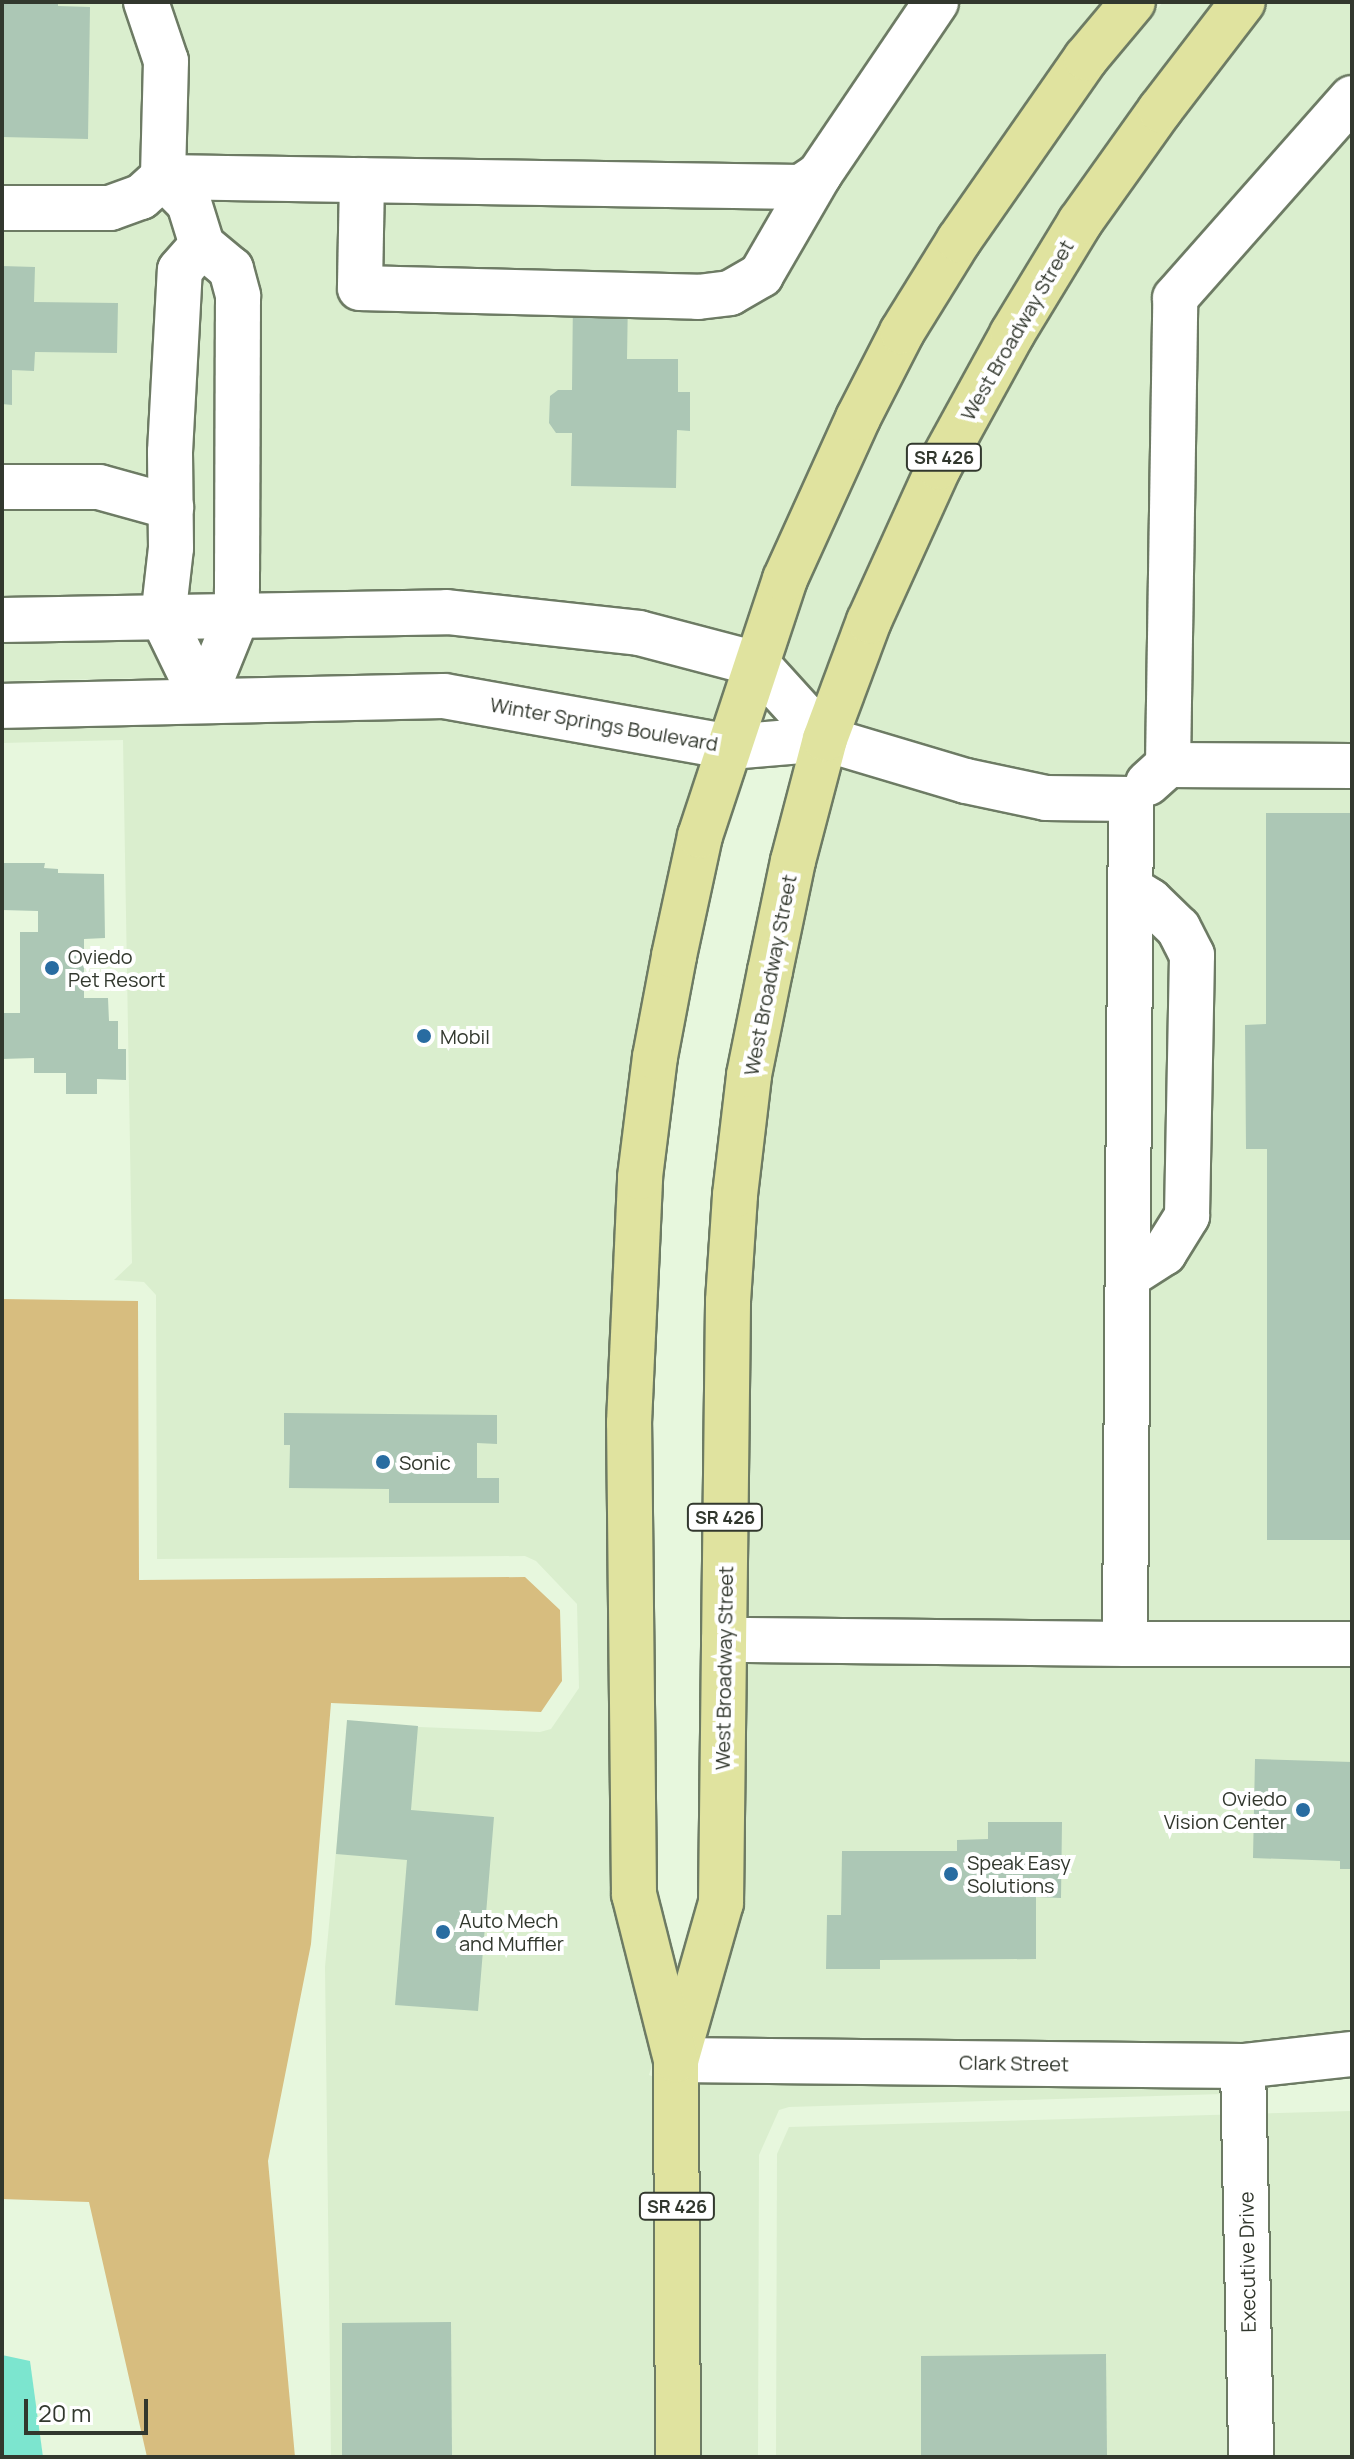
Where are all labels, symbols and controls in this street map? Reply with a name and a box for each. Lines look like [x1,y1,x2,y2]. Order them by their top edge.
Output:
street label: West Broadway Street [956,236,1078,424]
road number: SR 426 [904,443,984,471]
street label: Winter Springs Boulevard [488,692,720,756]
street label: West Broadway Street [739,872,801,1078]
place label: Oviedo Pet Resort [68,944,166,991]
marker: Oviedo Pet Resort [43,959,61,977]
place label: Mobil [440,1024,490,1048]
marker: Mobil [415,1027,433,1045]
place label: Sonic [399,1450,451,1474]
marker: Sonic [374,1453,392,1471]
road number: SR 426 [685,1503,765,1531]
street label: West Broadway Street [710,1566,738,1770]
place label: Oviedo Vision Center [1164,1786,1287,1833]
marker: Oviedo Vision Center [1294,1801,1312,1819]
place label: Speak Easy Solutions [967,1850,1071,1897]
marker: Speak Easy Solutions [942,1865,960,1883]
place label: Auto Mech and Muffler [459,1908,564,1955]
marker: Auto Mech and Muffler [434,1923,452,1941]
street label: Clark Street [959,2050,1069,2076]
street label: Executive Drive [1234,2191,1260,2333]
road number: SR 426 [637,2192,717,2220]
scale bar [28,2383,152,2433]
text: 20 m [38,2396,91,2429]

